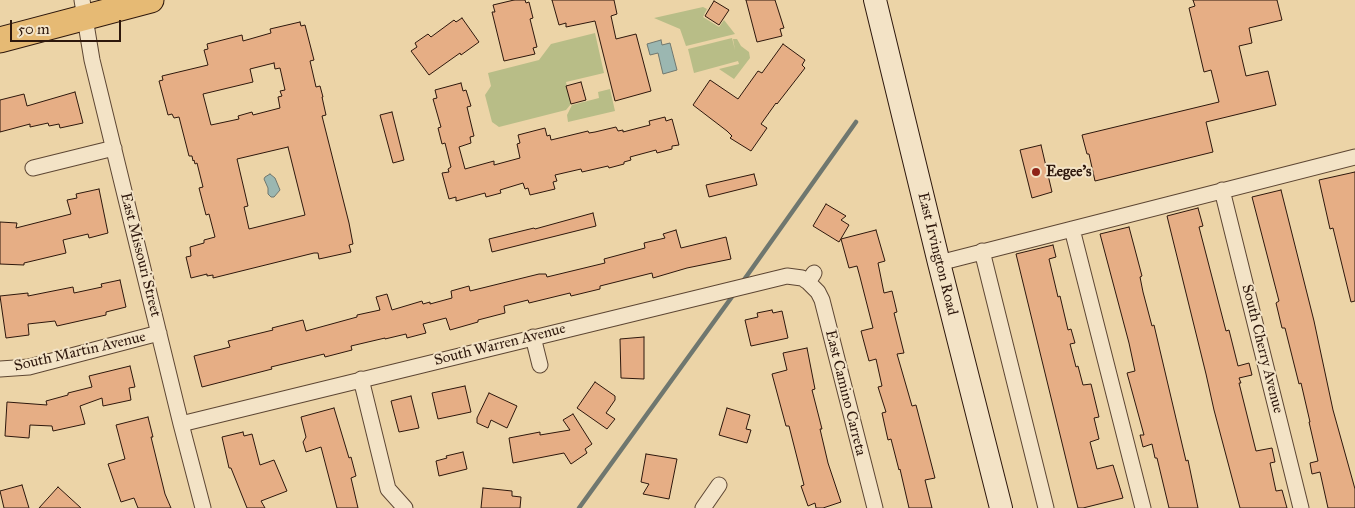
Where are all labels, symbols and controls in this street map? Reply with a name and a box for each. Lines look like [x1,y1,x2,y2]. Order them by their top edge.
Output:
scale bar [12,10,124,42]
text: 50 m [18,20,50,38]
place label: Eegee's [1046,163,1092,181]
marker: Eegee's [1030,166,1042,178]
street label: East Missouri Street [116,191,164,319]
street label: East Irvington Road [913,191,961,317]
street label: South Cherry Avenue [1237,283,1287,415]
street label: South Warren Avenue [432,320,568,370]
street label: South Martin Avenue [12,328,148,376]
street label: East Camino Carreta [821,328,869,458]

